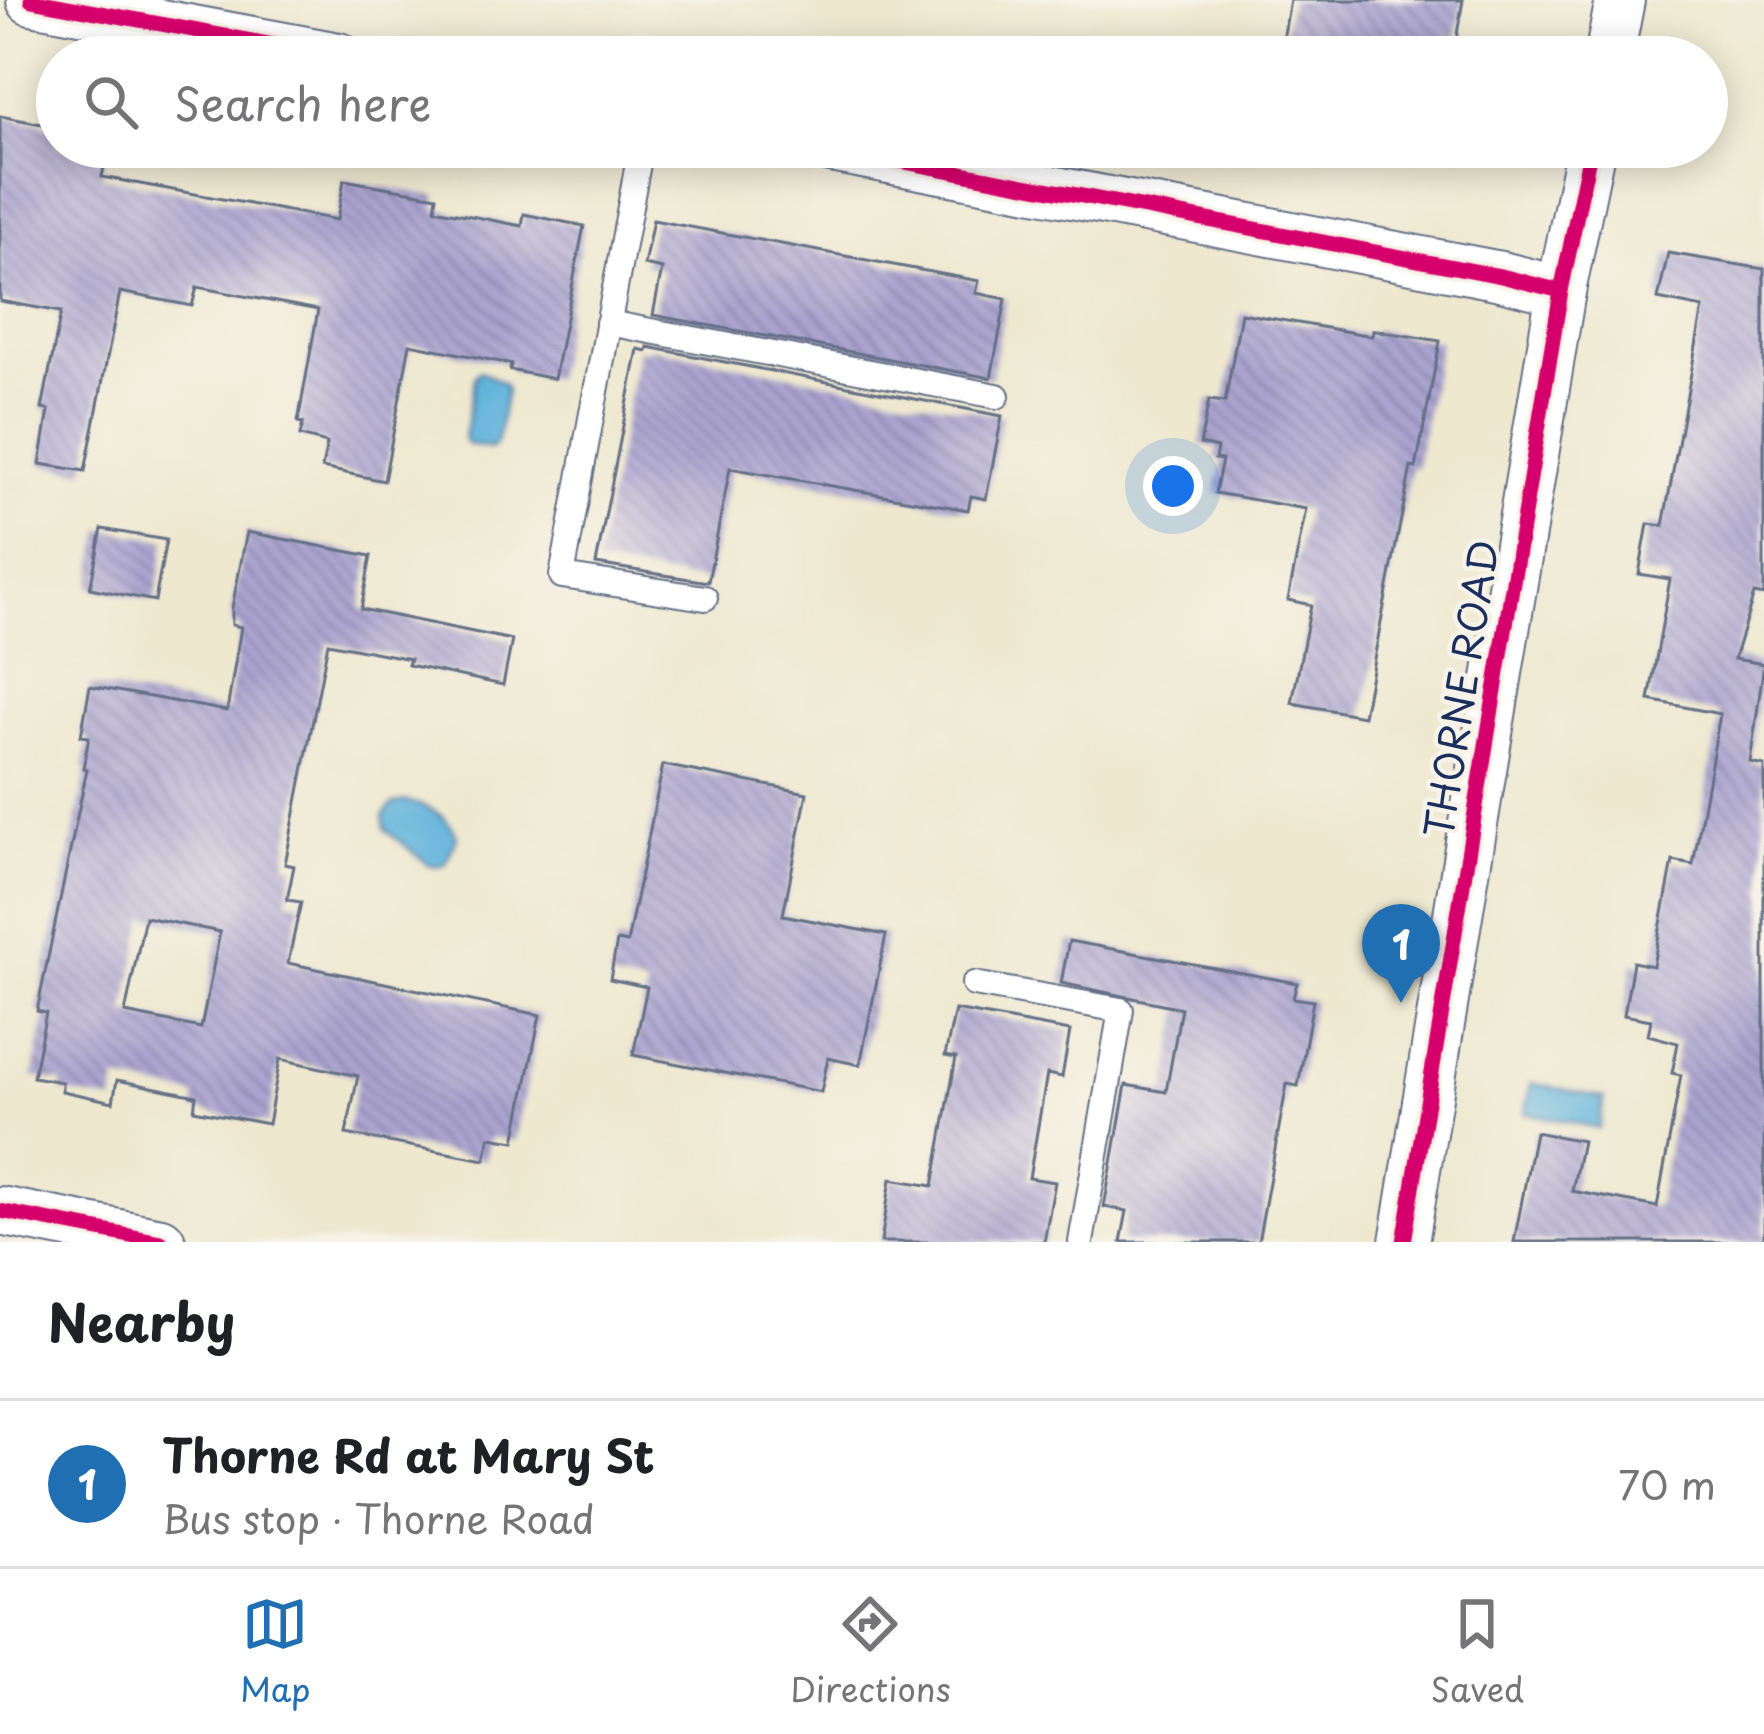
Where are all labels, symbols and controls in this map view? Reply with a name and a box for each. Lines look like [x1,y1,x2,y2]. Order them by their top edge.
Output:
search box [36,36,1728,168]
text: Search here [174,68,431,136]
icon: search [78,69,144,135]
your location [1143,456,1203,516]
street label: THORNE ROAD [1407,536,1512,842]
pin: 1 [1362,904,1440,1003]
text: Nearby [48,1282,235,1359]
text: Thorne Rd at Mary St [162,1420,655,1488]
text: 1 [78,1454,96,1513]
text: 70 m [1618,1454,1716,1513]
text: Bus stop · Thorne Road [162,1488,595,1547]
tab: Map [240,1591,310,1713]
tab: Directions [790,1591,951,1713]
tab: Saved [1430,1591,1524,1713]

